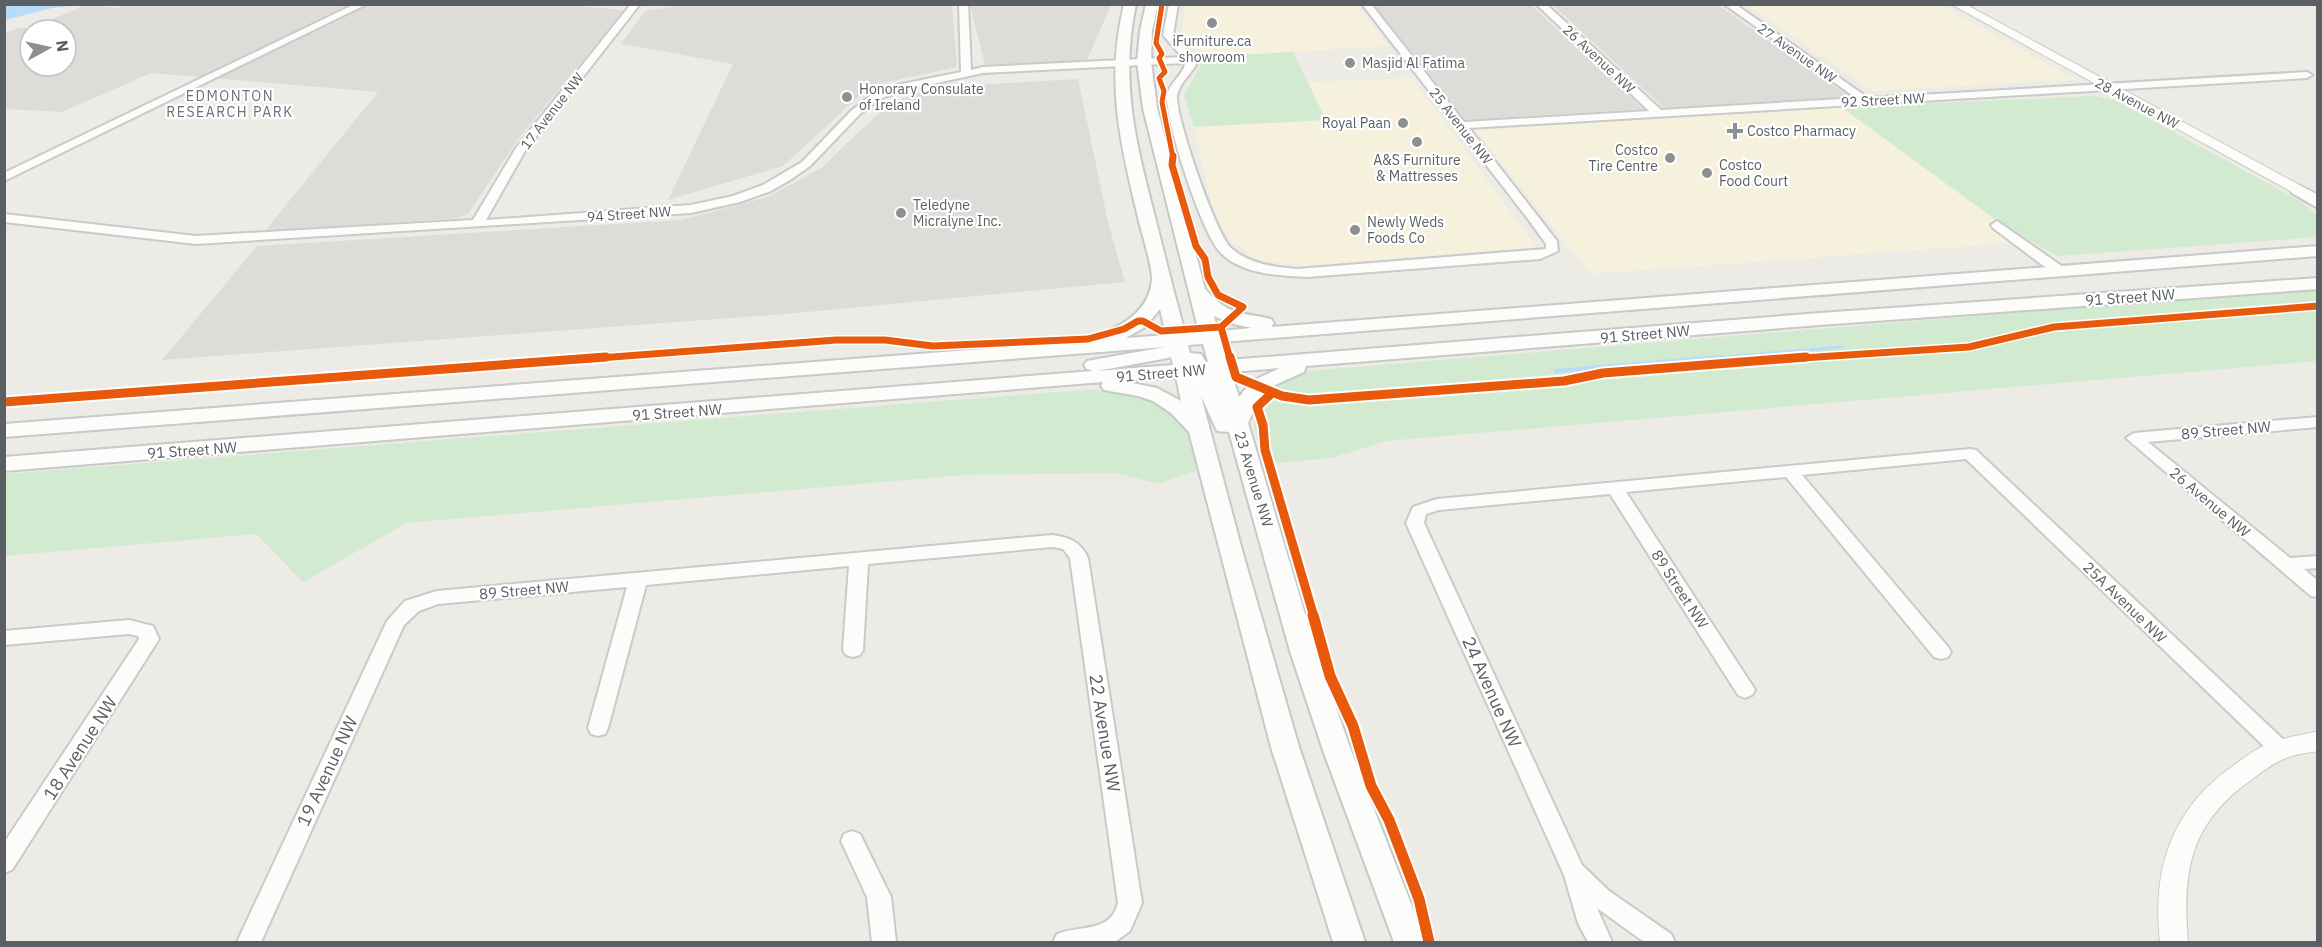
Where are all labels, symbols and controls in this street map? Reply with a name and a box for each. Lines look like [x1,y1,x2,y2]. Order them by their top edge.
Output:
marker: iFurniture.ca showroom [1205,16,1219,30]
north arrow [18,18,78,78]
street label: 27 Avenue NW [1754,19,1840,87]
street label: 26 Avenue NW [1559,21,1639,97]
place label: iFurniture.ca showroom [1172,32,1252,66]
text: N [52,39,74,53]
place label: Masjid Al Fatima [1362,54,1466,72]
marker: Masjid Al Fatima [1343,56,1357,70]
street label: 17 Avenue NW [516,69,588,153]
street label: 28 Avenue NW [2092,73,2183,133]
place label: Honorary Consulate of Ireland [859,80,984,114]
street label: 25 Avenue NW [1425,84,1497,168]
district label: EDMONTON RESEARCH PARK [166,87,294,121]
street label: 92 Street NW [1840,89,1926,111]
marker: Honorary Consulate of Ireland [840,90,854,104]
place label: Royal Paan [1322,114,1391,132]
marker: Royal Paan [1396,116,1410,130]
place label: Costco Pharmacy [1747,122,1856,140]
marker: Costco Pharmacy [1728,124,1742,138]
marker: A&S Furniture & Mattresses [1410,135,1424,149]
place label: Costco Tire Centre [1588,141,1658,175]
place label: A&S Furniture & Mattresses [1373,151,1461,185]
marker: Costco Tire Centre [1663,151,1677,165]
place label: Costco Food Court [1719,156,1788,190]
marker: Costco Food Court [1700,166,1714,180]
place label: Teledyne Micralyne Inc. [913,196,1001,230]
street label: 94 Street NW [586,202,672,226]
marker: Teledyne Micralyne Inc. [894,206,908,220]
place label: Newly Weds Foods Co [1367,213,1444,247]
marker: Newly Weds Foods Co [1348,223,1362,237]
street label: 91 Street NW [2084,284,2176,310]
street label: 91 Street NW [1599,321,1691,347]
street label: 91 Street NW [1115,360,1207,386]
street label: 91 Street NW [631,399,723,425]
street label: 89 Street NW [2180,417,2272,443]
street label: 23 Avenue NW [1230,429,1278,530]
street label: 91 Street NW [146,437,238,463]
street label: 26 Avenue NW [2166,463,2255,542]
street label: 89 Street NW [1647,546,1713,633]
street label: 25A Avenue NW [2079,557,2171,647]
street label: 89 Street NW [478,577,570,603]
street label: 24 Avenue NW [1457,633,1527,751]
street label: 22 Avenue NW [1084,672,1126,794]
street label: 18 Avenue NW [38,692,122,804]
street label: 19 Avenue NW [291,712,363,830]

